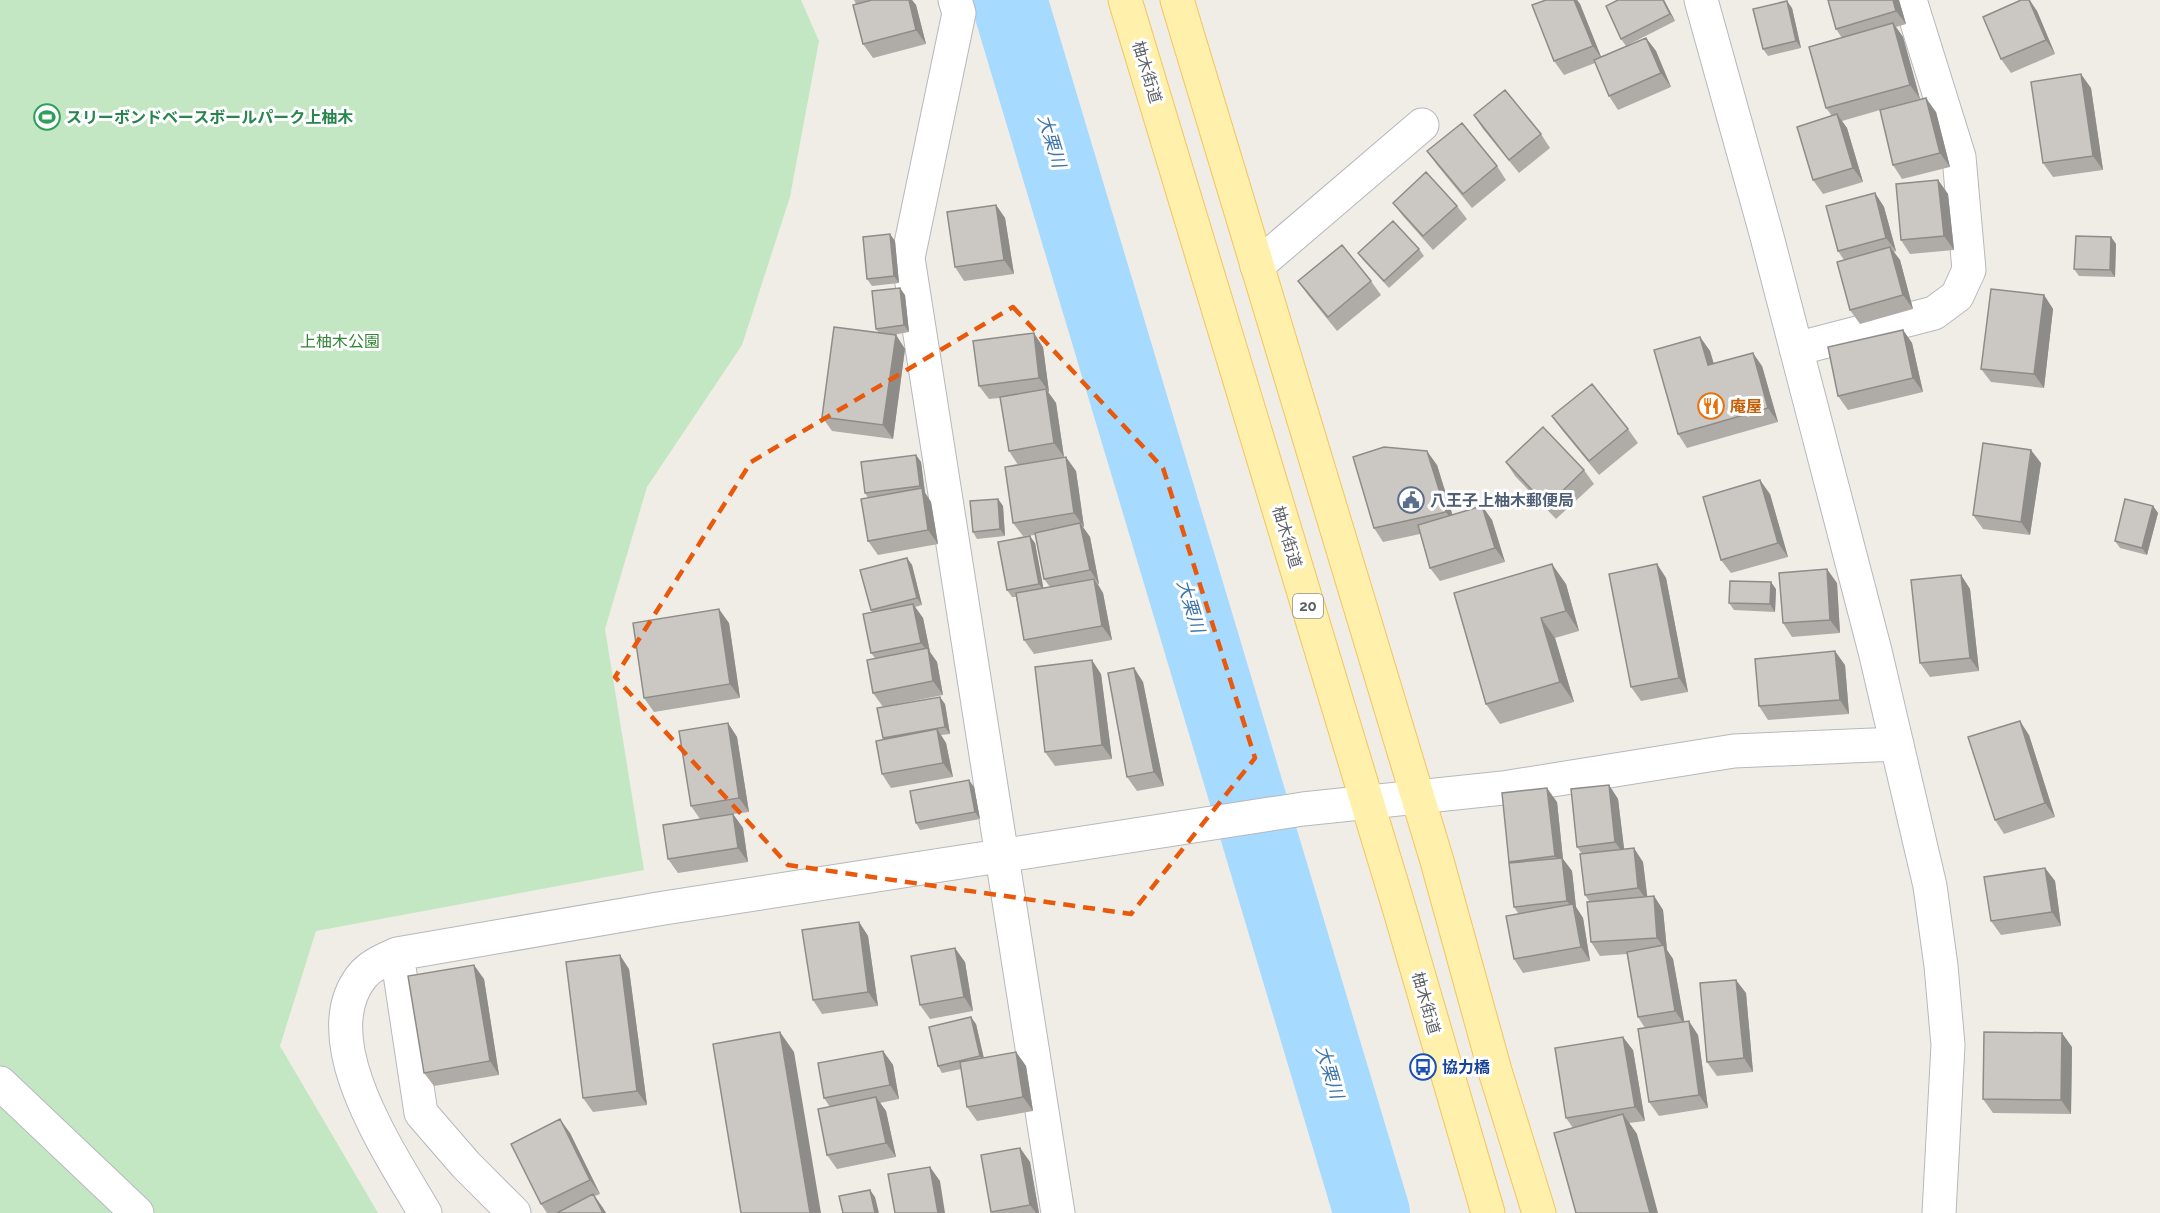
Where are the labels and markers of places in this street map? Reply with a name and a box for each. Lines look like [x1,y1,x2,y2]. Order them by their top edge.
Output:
sports icon: スリーボンドベースボールパーク上柚木 [32,102,62,132]
place label: スリーボンドベースボールパーク上柚木 [66,108,353,127]
restaurant icon: 庵屋 [1696,391,1726,421]
place label: 庵屋 [1730,397,1762,416]
public building icon: 八王子上柚木郵便局 [1396,485,1426,515]
place label: 八王子上柚木郵便局 [1430,491,1574,510]
bus stop icon: 協力橋 [1408,1052,1438,1082]
place label: 協力橋 [1442,1058,1490,1077]

